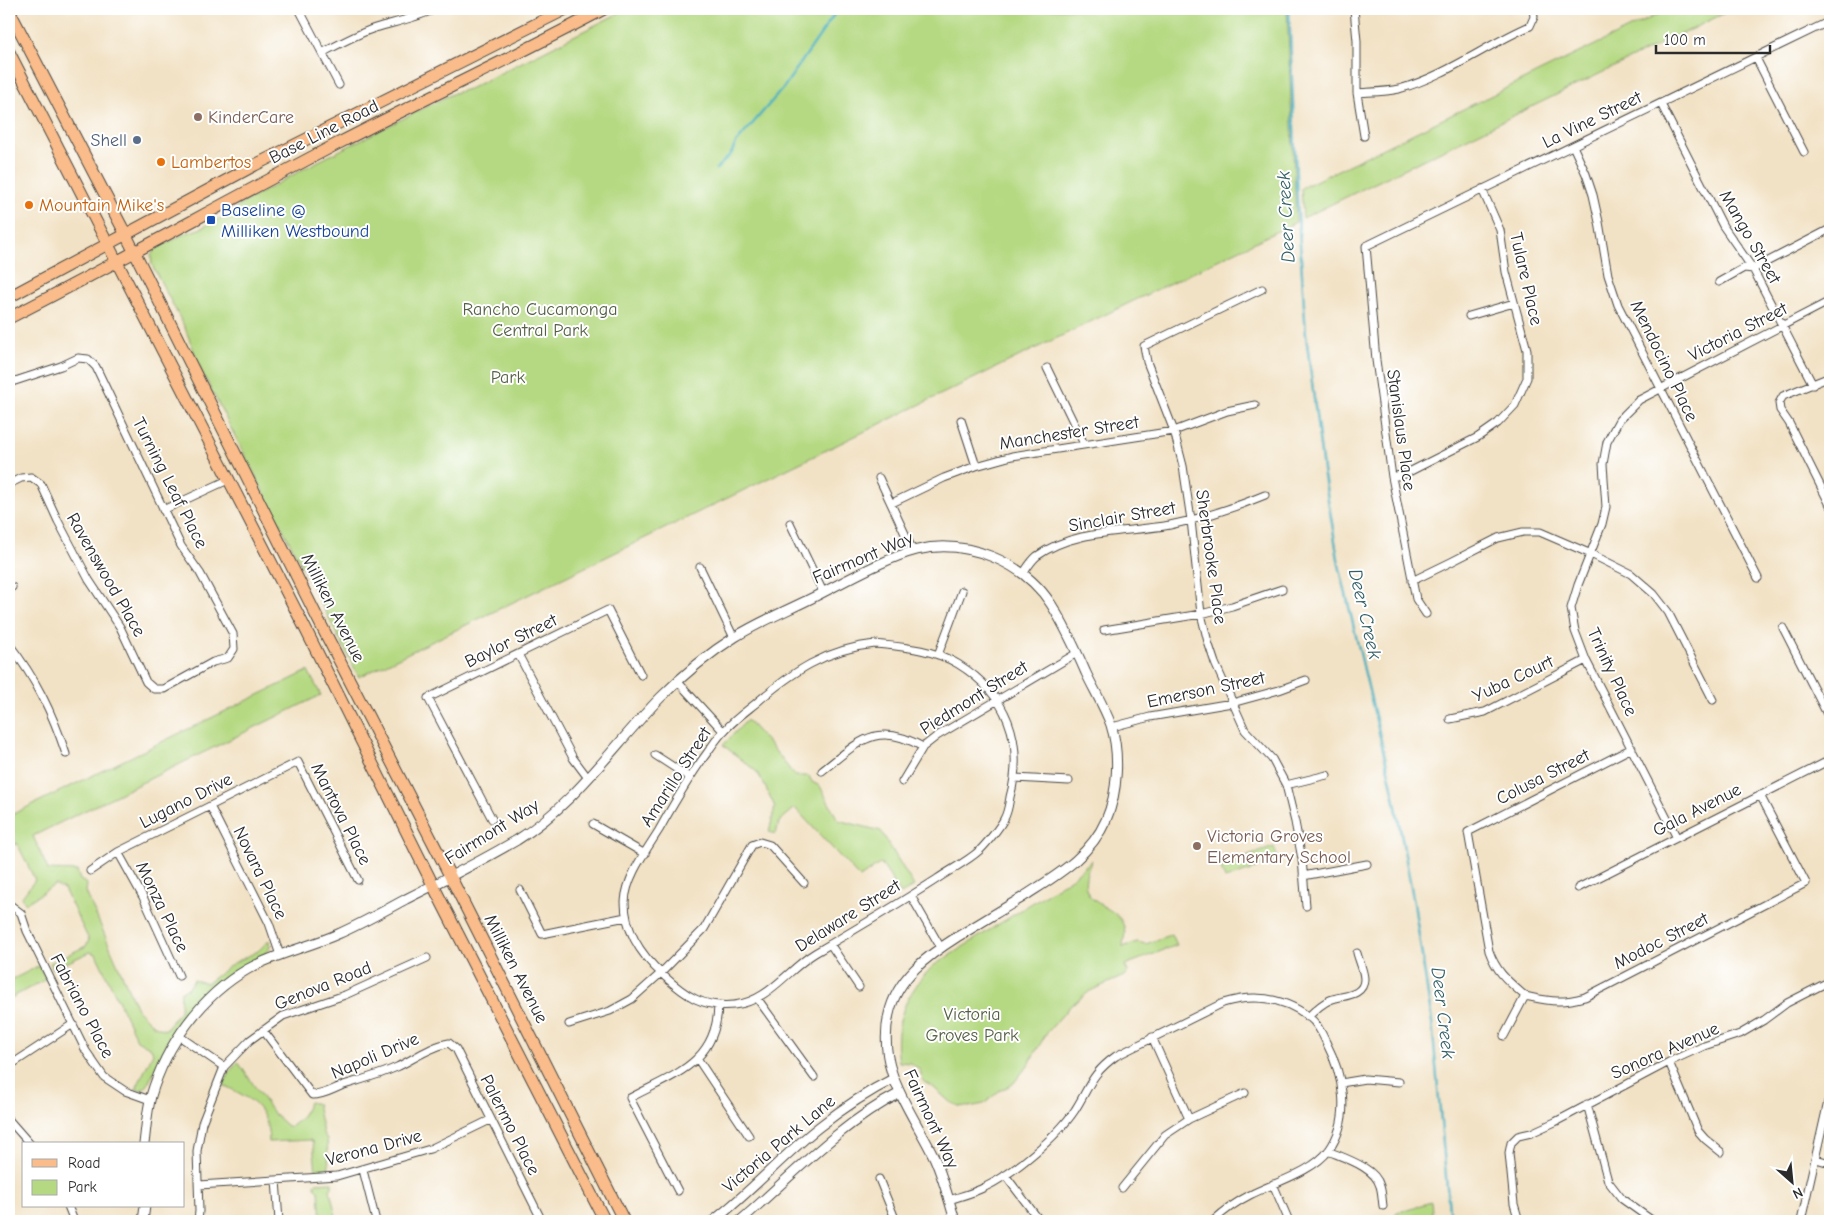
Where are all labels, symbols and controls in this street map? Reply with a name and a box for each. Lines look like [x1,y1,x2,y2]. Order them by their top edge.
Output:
scale bar [1656,22,1770,54]
text: 100 m [1664,31,1706,49]
street label: La Vine Street [1539,87,1646,153]
street label: Base Line Road [266,95,382,169]
place label: KinderCare [208,107,294,128]
marker: KinderCare [192,111,204,123]
place label: Shell [91,130,127,151]
marker: Shell [131,134,143,146]
place label: Lambertos [171,152,251,173]
marker: Lambertos [155,156,167,168]
water label: Deer Creek [1273,170,1299,263]
street label: Mango Street [1715,187,1786,288]
place label: Mountain Mike's [39,195,164,216]
marker: Mountain Mike's [23,199,35,211]
place label: Baseline @ Milliken Westbound [221,200,369,242]
marker: Baseline @ Milliken Westbound [205,214,217,226]
street label: Tulare Place [1505,231,1547,327]
street label: Mendocino Place [1626,297,1702,425]
street label: Victoria Street [1685,298,1792,366]
park label: Rancho Cucamonga Central Park [462,299,618,341]
park label: Park [491,367,526,388]
street label: Stanislaus Place [1382,368,1420,492]
street label: Manchester Street [998,411,1141,454]
street label: Turning Leaf Place [128,414,212,552]
street label: Sherbrooke Place [1191,488,1231,626]
street label: Sinclair Street [1067,497,1178,537]
street label: Ravenswood Place [62,509,150,641]
street label: Fairmont Way [810,527,917,589]
street label: Milliken Avenue [297,550,369,666]
water label: Deer Creek [1344,567,1386,662]
street label: Baylor Street [461,609,561,672]
street label: Trinity Place [1582,625,1642,719]
street label: Yuba Court [1469,651,1558,707]
street label: Piedmont Street [916,656,1033,740]
street label: Emerson Street [1145,667,1268,713]
street label: Amarillo Street [636,723,716,831]
street label: Colusa Street [1493,744,1594,809]
street label: Mantova Place [306,759,376,869]
street label: Lugano Drive [136,769,236,833]
street label: Gala Avenue [1649,779,1745,841]
street label: Fairmont Way [441,794,544,869]
street label: Novara Place [228,823,292,923]
place label: Victoria Groves Elementary School [1207,826,1351,868]
marker: Victoria Groves Elementary School [1191,840,1203,852]
street label: Monza Place [131,858,193,956]
street label: Delaware Street [791,875,905,957]
street label: Modoc Street [1610,908,1713,974]
street label: Milliken Avenue [480,911,552,1027]
street label: Fabriano Place [46,950,118,1062]
street label: Genova Road [272,957,374,1015]
water label: Deer Creek [1426,966,1460,1061]
park label: Victoria Groves Park [925,1004,1019,1046]
street label: Sonora Avenue [1608,1018,1722,1084]
street label: Napoli Drive [328,1028,422,1084]
street label: Fairmont Way [899,1066,964,1173]
street label: Palermo Place [476,1071,544,1179]
street label: Victoria Park Lane [718,1091,840,1197]
street label: Verona Drive [324,1125,424,1171]
legend [22,1142,185,1208]
text: Road [68,1154,100,1172]
north arrow [1766,1158,1816,1208]
text: Park [68,1178,97,1196]
text: N [1790,1183,1806,1203]

